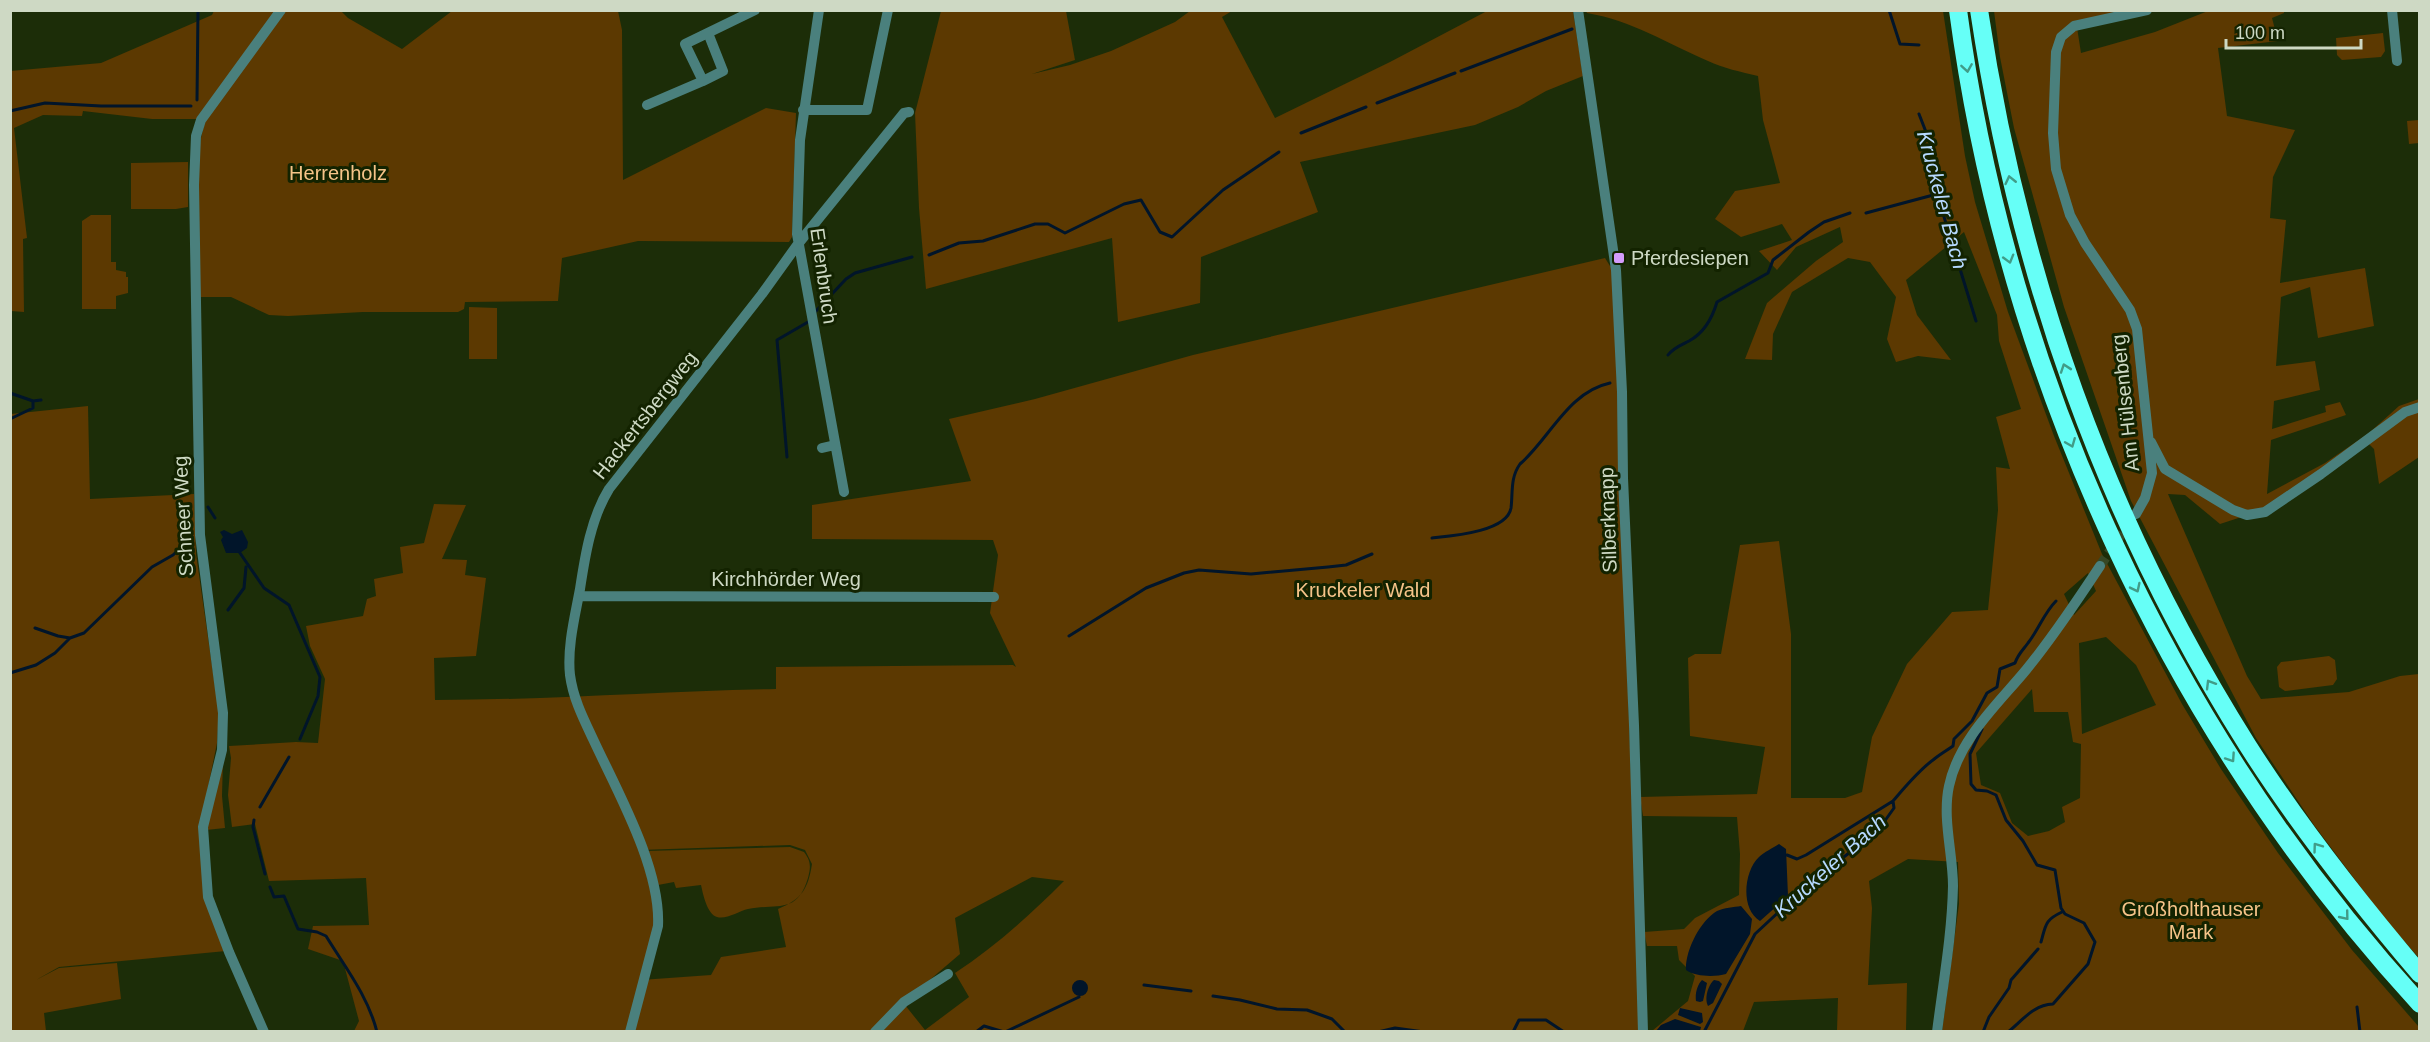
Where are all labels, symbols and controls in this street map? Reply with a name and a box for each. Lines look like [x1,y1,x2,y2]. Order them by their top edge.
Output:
scale bar [2226,12,2361,50]
text: 100 m [2235,23,2285,43]
one-way arrow [1960,63,1973,73]
water label: Kruckeler Bach [1913,128,1972,272]
park label: Herrenholz [289,162,387,184]
one-way arrow [2005,176,2018,186]
street label: Erlenbruch [806,227,842,325]
place label: Pferdesiepen [1631,247,1749,269]
marker: Pferdesiepen [1612,251,1626,265]
one-way arrow [2002,253,2014,263]
street label: Am Hülsenberg [2107,333,2143,473]
street label: Hackertsbergweg [588,347,702,483]
one-way arrow [2059,363,2072,374]
one-way arrow [2064,438,2077,448]
street label: Schneer Weg [169,455,197,577]
street label: Silberknapp [1595,467,1621,573]
street label: Kirchhörder Weg [711,568,861,590]
park label: Kruckeler Wald [1296,579,1430,601]
one-way arrow [2129,581,2140,592]
one-way arrow [2206,680,2218,690]
one-way arrow [2224,751,2235,762]
water label: Kruckeler Bach [1769,809,1890,922]
one-way arrow [2313,842,2324,853]
park label: Großholthauser Mark [2122,898,2261,943]
one-way arrow [2338,909,2349,920]

